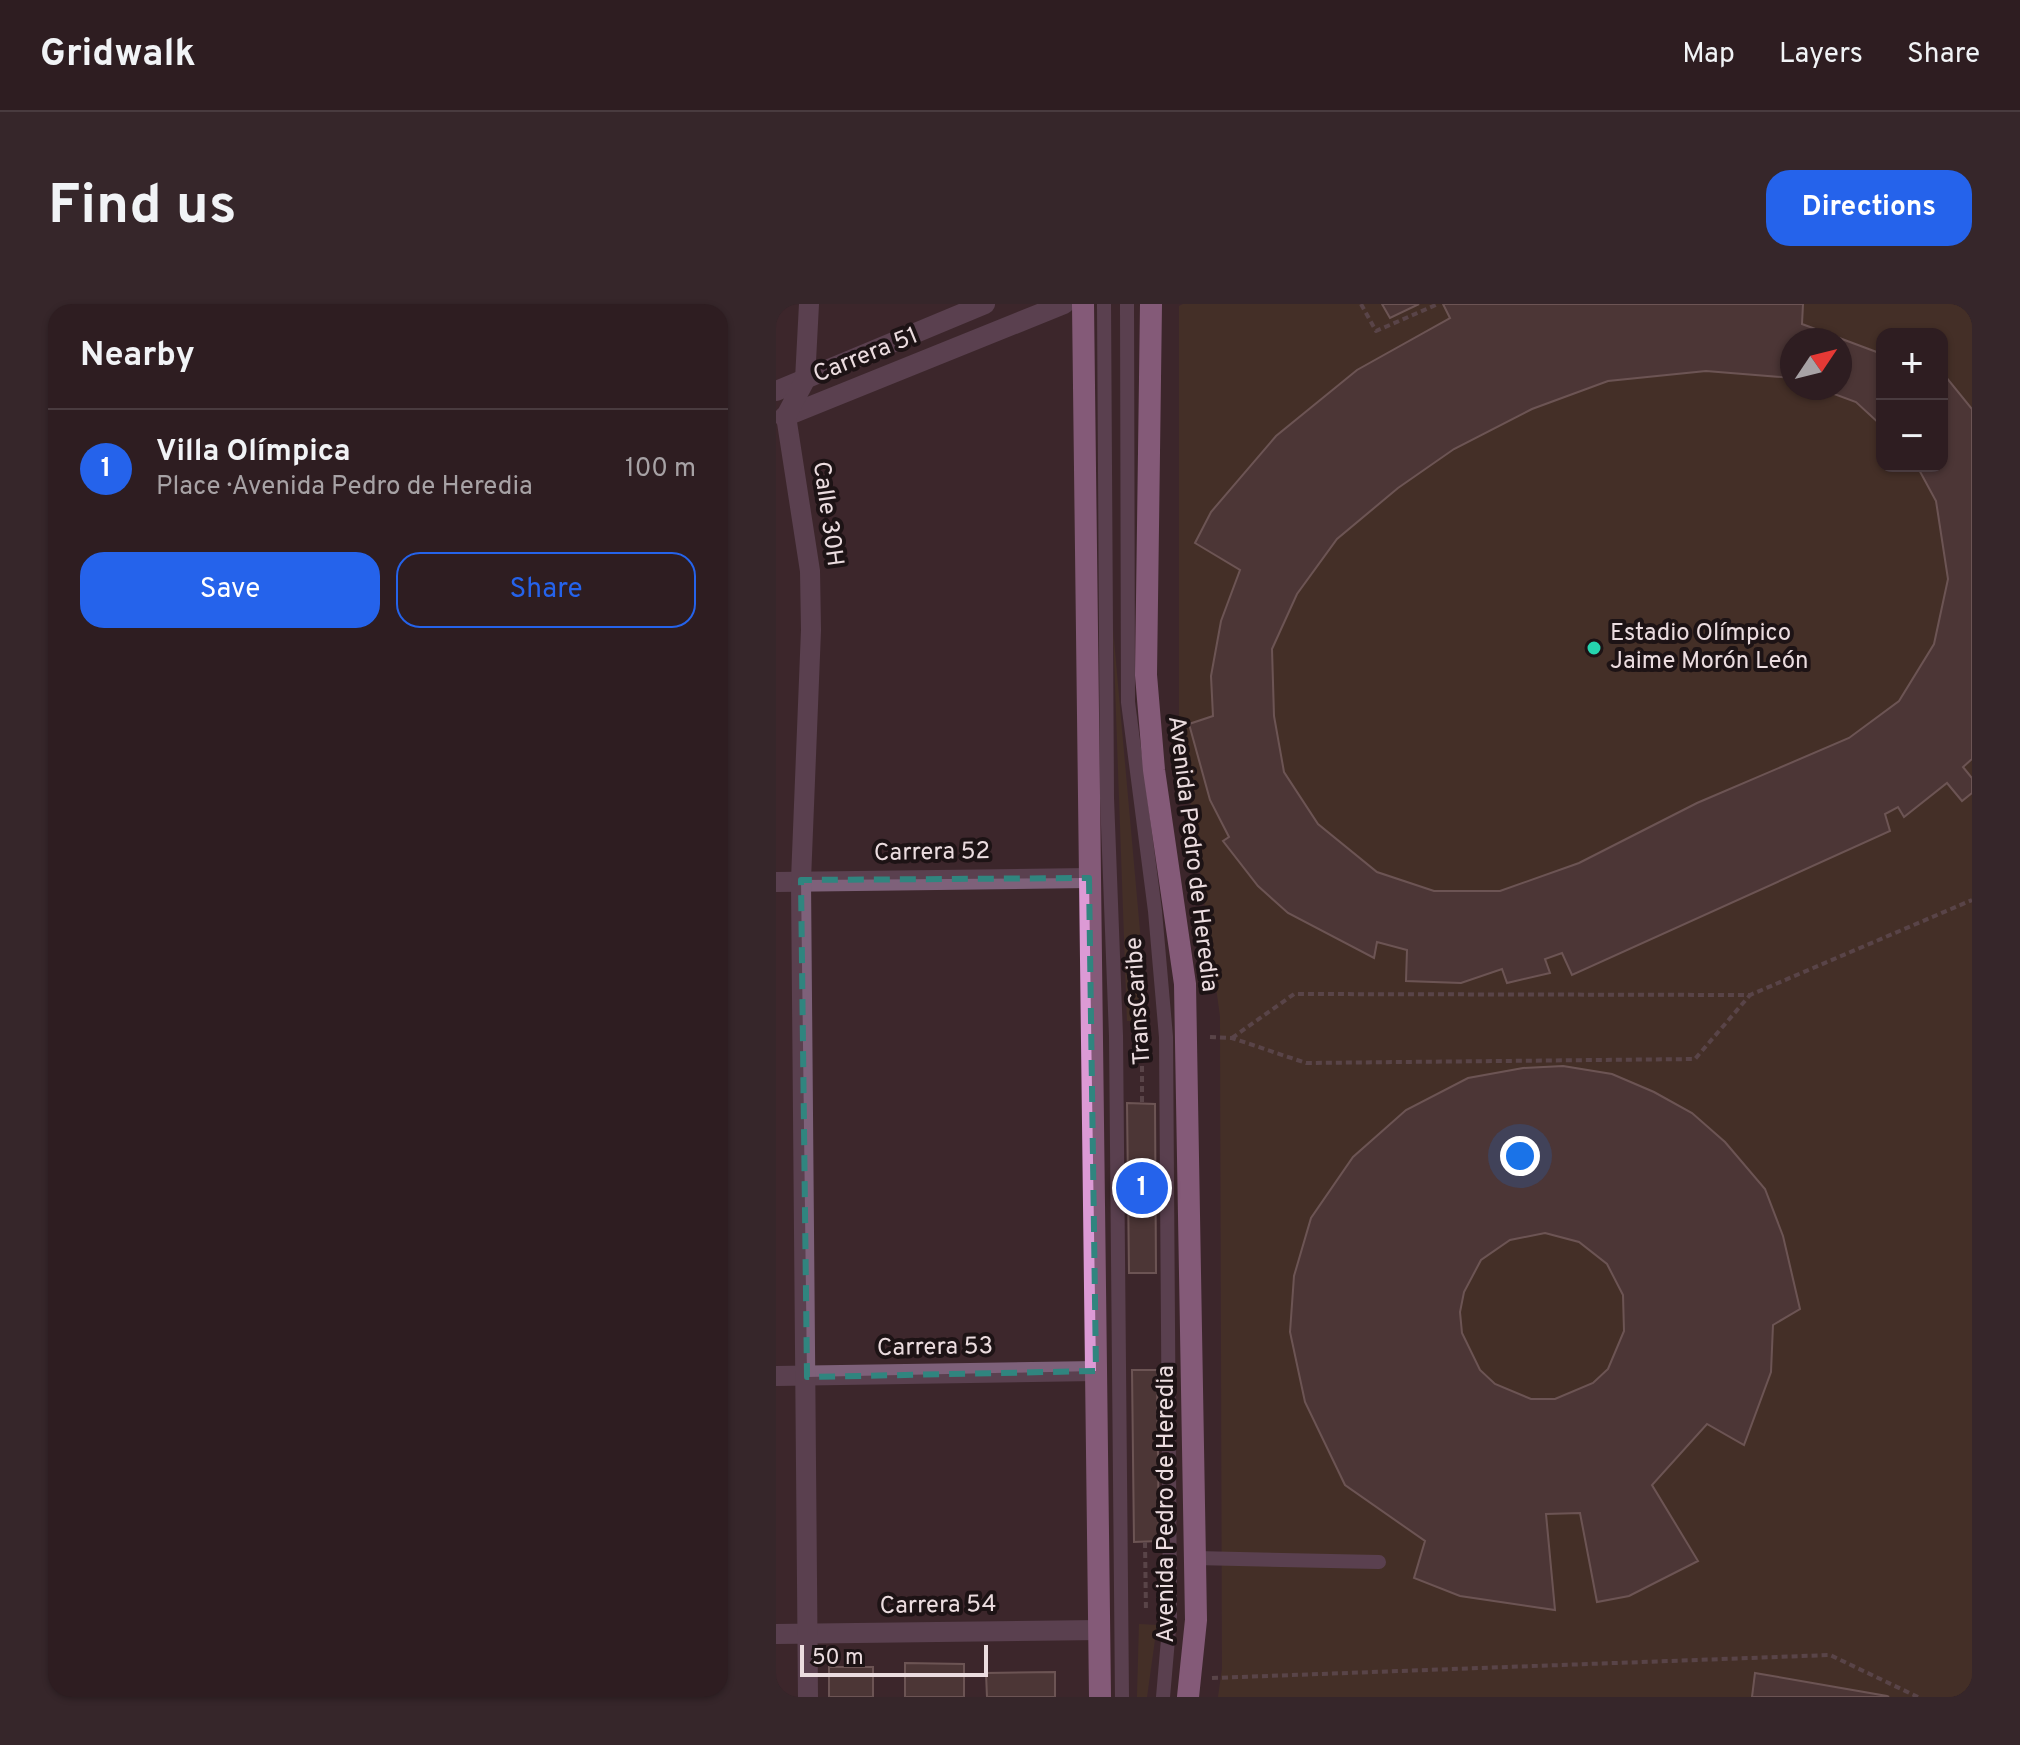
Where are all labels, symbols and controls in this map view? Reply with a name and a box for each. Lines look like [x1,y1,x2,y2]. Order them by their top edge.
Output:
text: Gridwalk [40,31,196,80]
text: Map [1682,37,1735,73]
text: Layers [1779,37,1863,73]
text: Share [1907,37,1980,73]
button: Directions [1766,170,1972,246]
text: Find us [48,173,237,243]
street label: Carrera 51 [809,321,923,391]
north arrow [1780,328,1852,400]
map controls [1876,328,1948,472]
button: + [1876,328,1948,400]
text: Nearby [80,335,195,378]
button: − [1876,400,1948,472]
text: Villa Olímpica [156,434,351,471]
text: 1 [101,453,111,486]
text: 100 m [625,453,696,486]
street label: Calle 30H [805,460,849,568]
text: Place · Avenida Pedro de Heredia [156,471,533,504]
button: Save [80,552,380,628]
button: Share [396,552,696,628]
place label: Estadio Olímpico Jaime Morón León [1610,619,1809,677]
marker: Estadio Olímpico Jaime Morón León [1585,639,1603,657]
street label: Avenida Pedro de Heredia [1160,714,1224,994]
street label: Carrera 52 [874,837,990,869]
street label: TransCaribe [1120,936,1158,1066]
your location [1500,1136,1540,1176]
pin: 1 [1116,1158,1168,1218]
street label: Carrera 53 [877,1332,993,1364]
street label: Avenida Pedro de Heredia [1152,1365,1182,1643]
street label: Carrera 54 [879,1590,997,1622]
scale bar [800,1641,988,1677]
text: 50 m [812,1645,864,1672]

